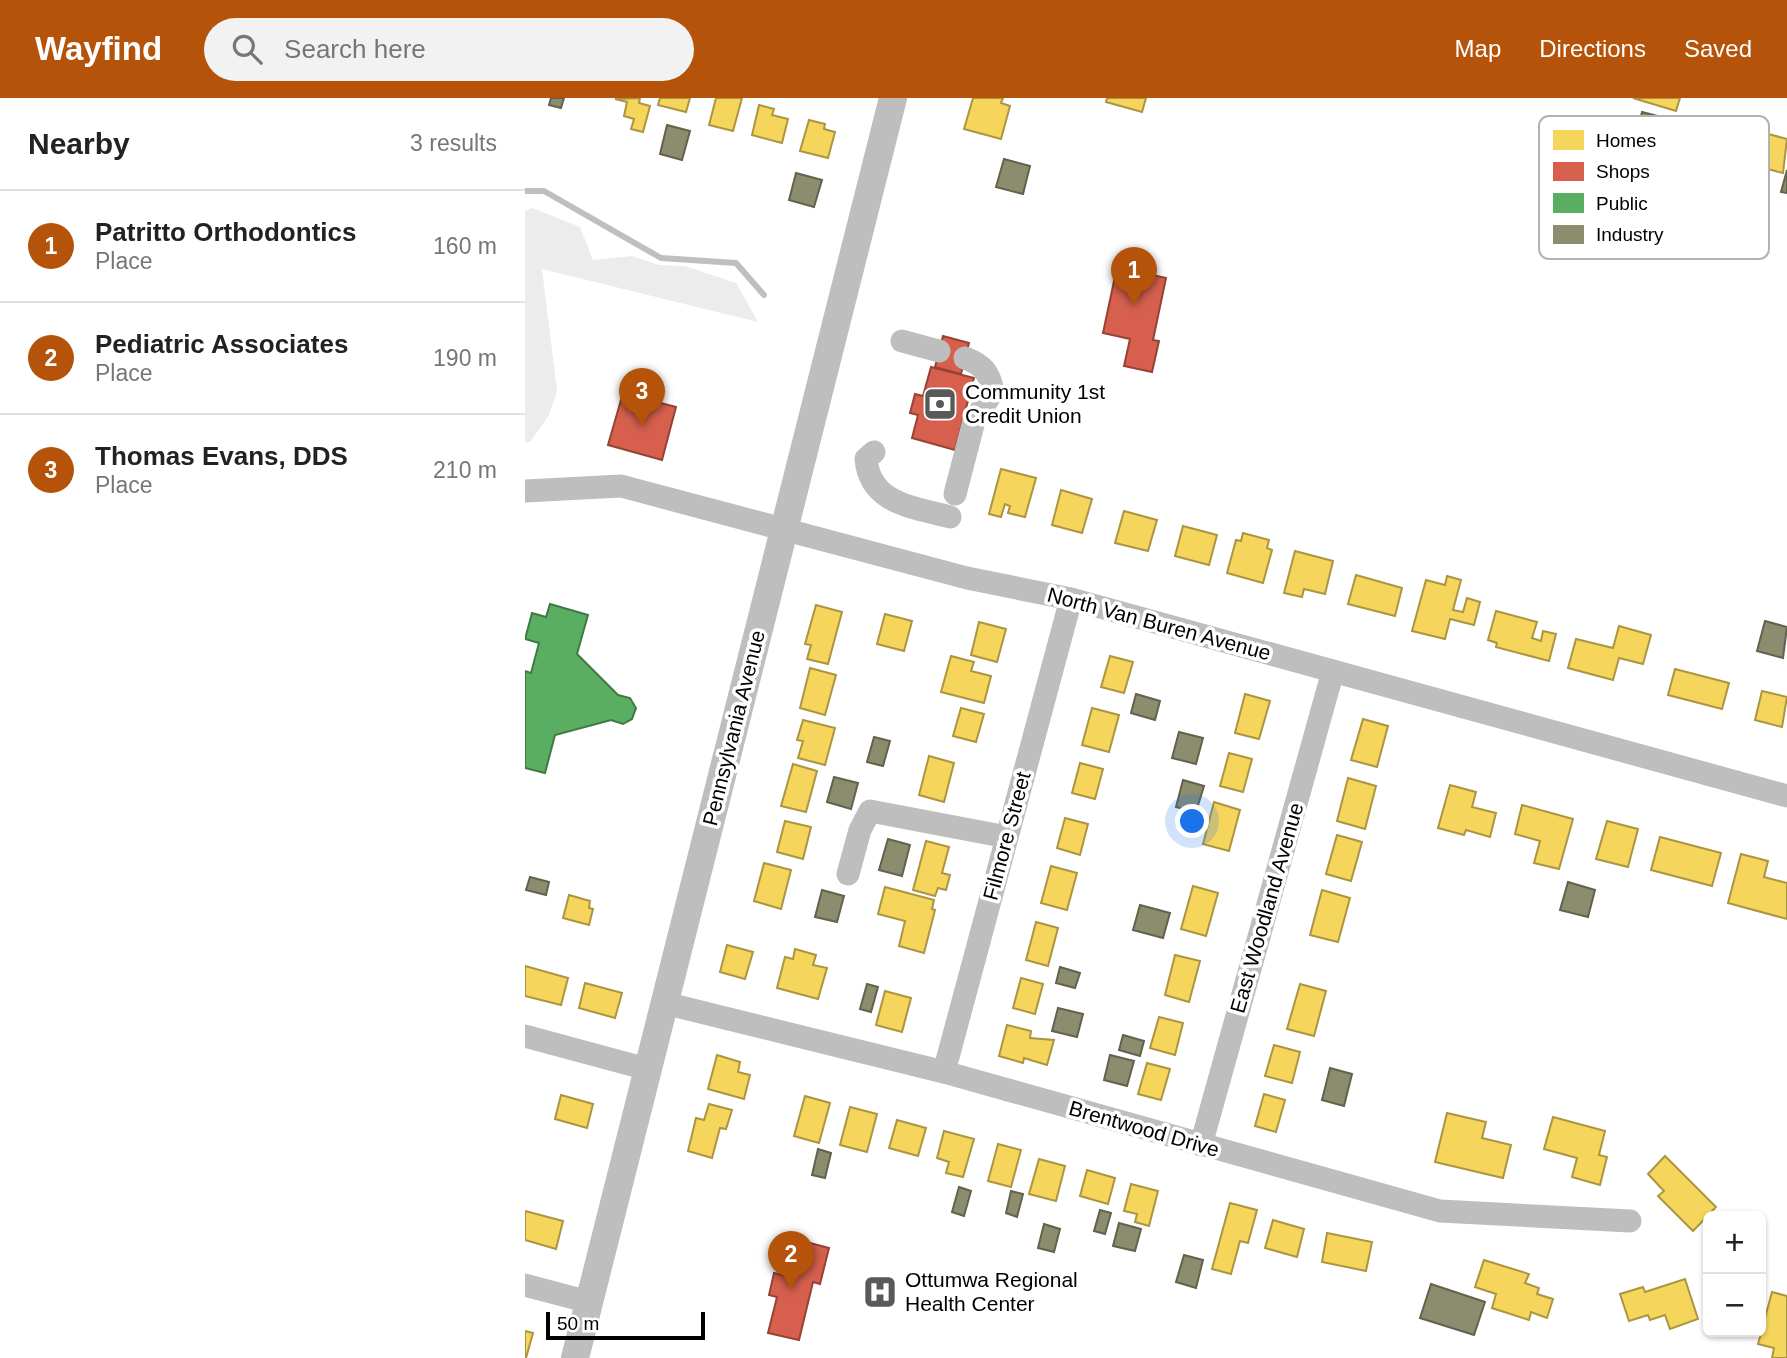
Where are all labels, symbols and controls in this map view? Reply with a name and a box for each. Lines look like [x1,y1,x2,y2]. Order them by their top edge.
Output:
search box [204,18,694,81]
text: Wayfind [35,30,162,67]
icon: search [228,30,266,68]
text: Search here [284,34,426,64]
text: Map [1455,35,1501,62]
text: Directions [1539,35,1646,62]
text: Saved [1684,35,1752,62]
legend [1539,116,1769,259]
text: Nearby [28,127,130,160]
text: 3 results [410,130,497,156]
text: Homes [1596,130,1656,151]
text: Shops [1596,161,1650,182]
text: Public [1596,193,1648,214]
text: Patritto Orthodontics [95,217,356,247]
text: Industry [1596,224,1664,245]
text: 1 [45,233,57,259]
text: 160 m [433,233,497,259]
pin: 1 [1111,247,1157,305]
text: Place [95,248,153,274]
text: Pediatric Associates [95,329,348,359]
text: 2 [45,345,57,371]
text: 190 m [433,345,497,371]
text: Place [95,360,153,386]
pin: 3 [619,368,665,426]
place label: Community 1st Credit Union [965,380,1105,427]
bank icon: Community 1st Credit Union [921,385,959,423]
text: Thomas Evans, DDS [95,441,348,471]
text: 3 [45,457,57,483]
text: 210 m [433,457,497,483]
text: Place [95,472,153,498]
street label: North Van Buren Avenue [1045,583,1273,664]
street label: Pennsylvania Avenue [698,628,769,828]
street label: Filmore Street [978,769,1035,903]
street label: East Woodland Avenue [1225,800,1308,1016]
your location [1175,804,1209,838]
street label: Brentwood Drive [1066,1096,1222,1161]
map controls [1703,1211,1766,1337]
button: + [1703,1211,1766,1274]
pin: 2 [768,1231,814,1289]
place label: Ottumwa Regional Health Center [905,1268,1078,1315]
hospital icon: Ottumwa Regional Health Center [861,1273,899,1311]
button: − [1703,1274,1766,1337]
scale bar [546,1309,705,1341]
text: 50 m [557,1313,599,1334]

